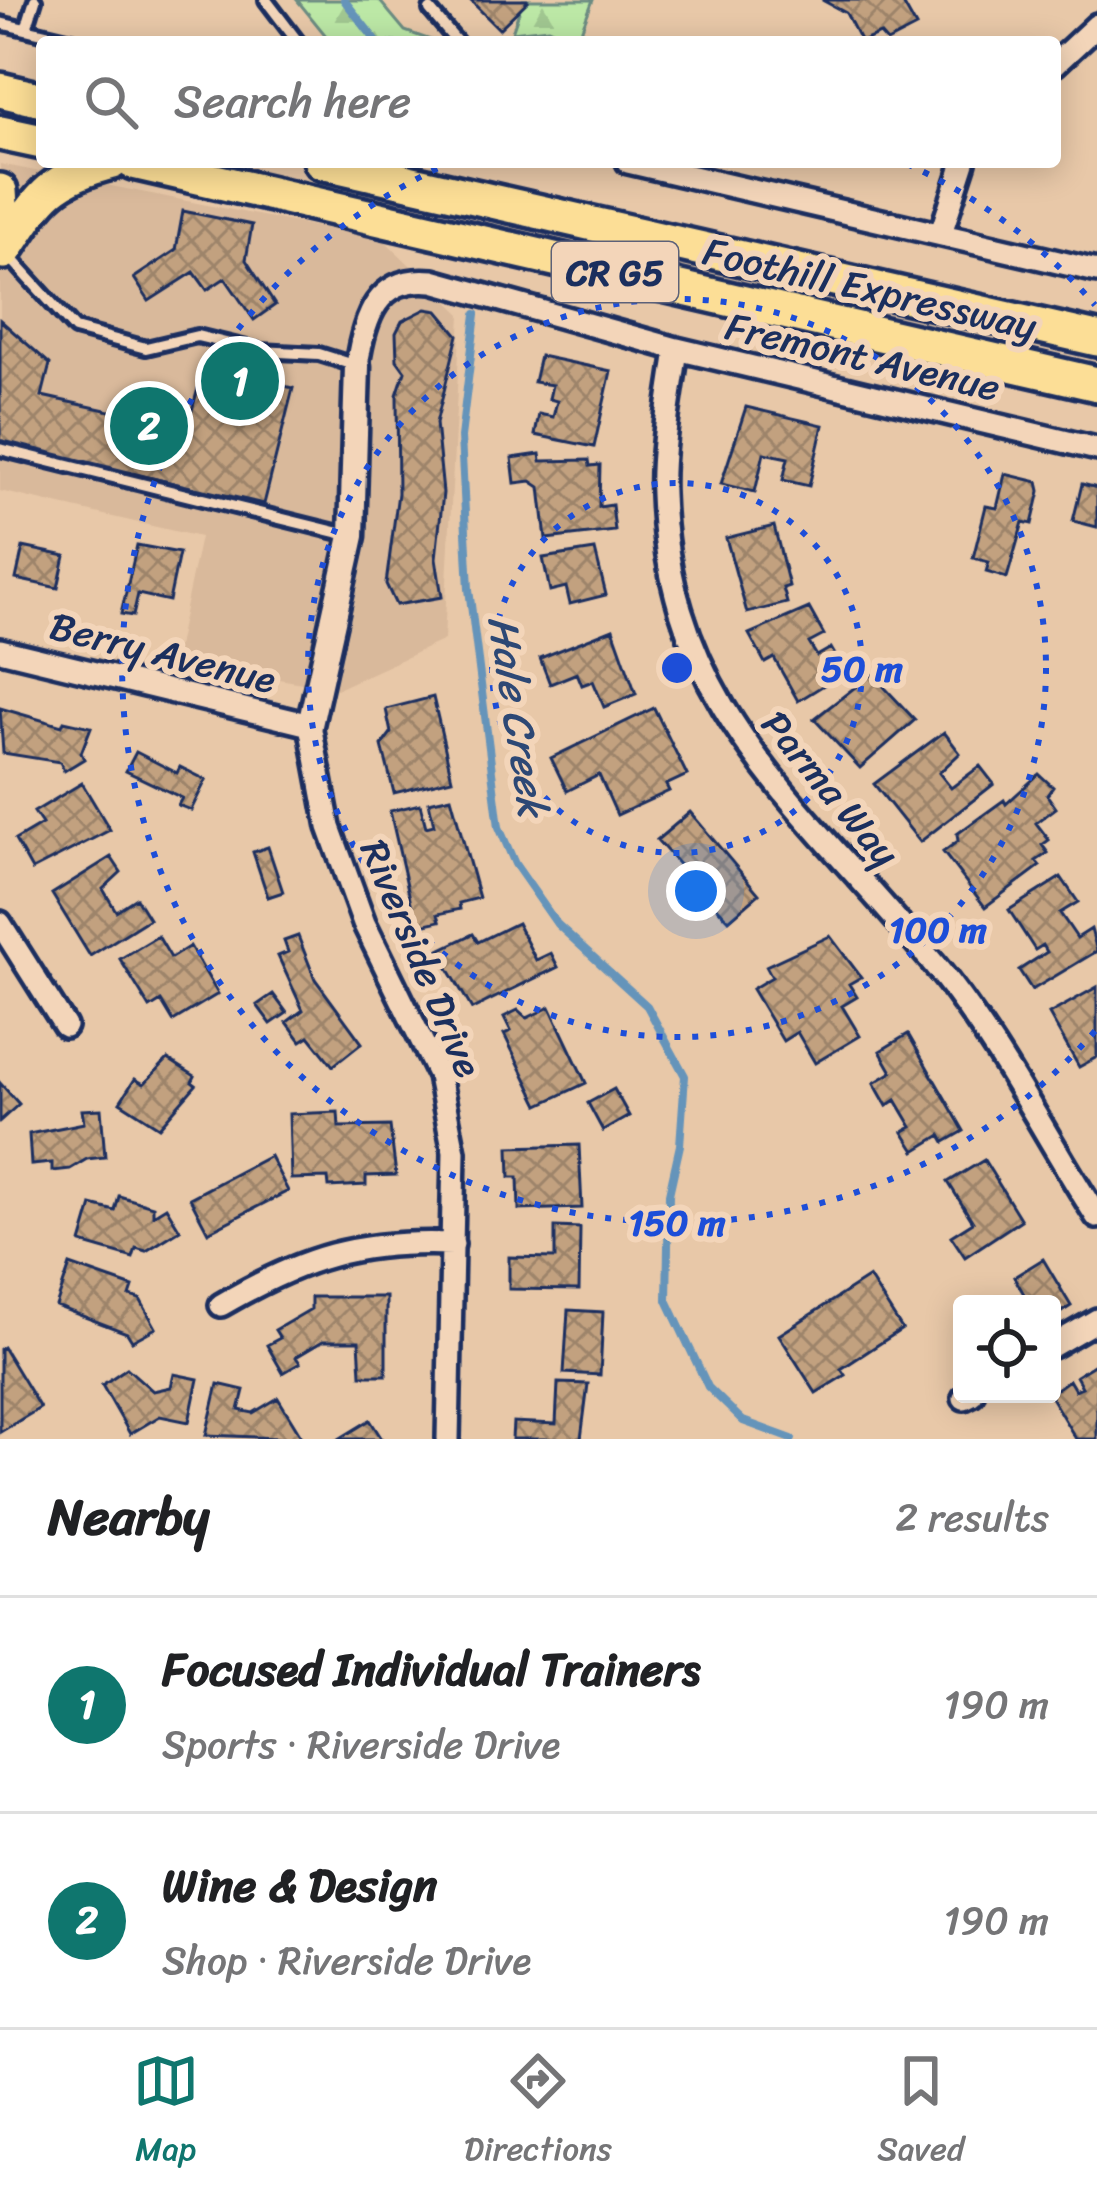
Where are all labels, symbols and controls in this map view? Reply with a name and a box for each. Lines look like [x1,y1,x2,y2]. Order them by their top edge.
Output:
search box [36,36,1061,168]
text: Search here [174,62,411,142]
icon: search [78,69,144,135]
street label: Foothill Expressway [696,217,1044,361]
road number: CR G5 [552,242,678,302]
street label: Fremont Avenue [719,291,1007,422]
pin: 1 [201,336,279,426]
pin: 2 [110,381,188,471]
street label: Berry Avenue [42,591,284,714]
water label: Hale Creek [466,610,571,825]
text: 50 m [821,637,903,701]
centre of rings [656,647,698,689]
street label: Parma Way [743,694,918,883]
street label: Riverside Drive [340,828,503,1088]
your location [666,861,726,921]
text: 100 m [889,898,987,962]
text: 150 m [628,1191,726,1255]
map controls [953,1295,1061,1403]
button: locate [953,1295,1061,1403]
text: Nearby [48,1472,209,1562]
text: 2 results [895,1483,1049,1552]
text: Focused Individual Trainers [162,1630,700,1710]
text: 1 [79,1670,95,1739]
text: 190 m [944,1670,1049,1739]
text: Sports · Riverside Drive [162,1710,560,1779]
text: Wine & Design [162,1846,437,1926]
text: 2 [76,1886,98,1955]
text: 190 m [944,1886,1049,1955]
text: Shop · Riverside Drive [162,1926,531,1995]
tab: Map [133,2048,199,2178]
tab: Directions [464,2048,612,2178]
tab: Saved [877,2048,964,2178]

